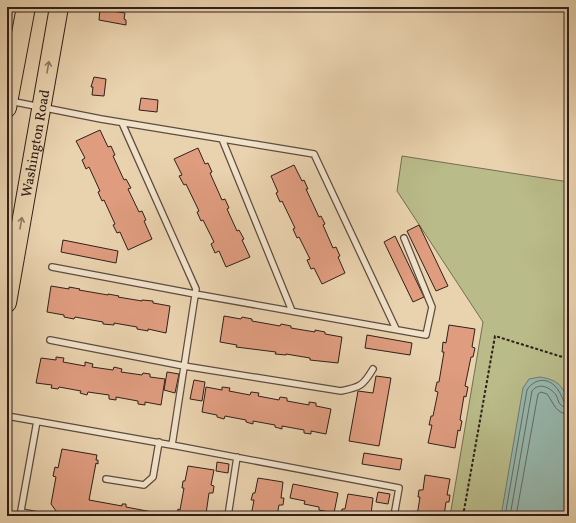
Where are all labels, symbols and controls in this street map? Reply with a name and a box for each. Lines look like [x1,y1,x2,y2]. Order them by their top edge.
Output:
one-way arrow [44,61,52,74]
street label: Washington Road [18,88,55,199]
one-way arrow [17,217,25,230]

